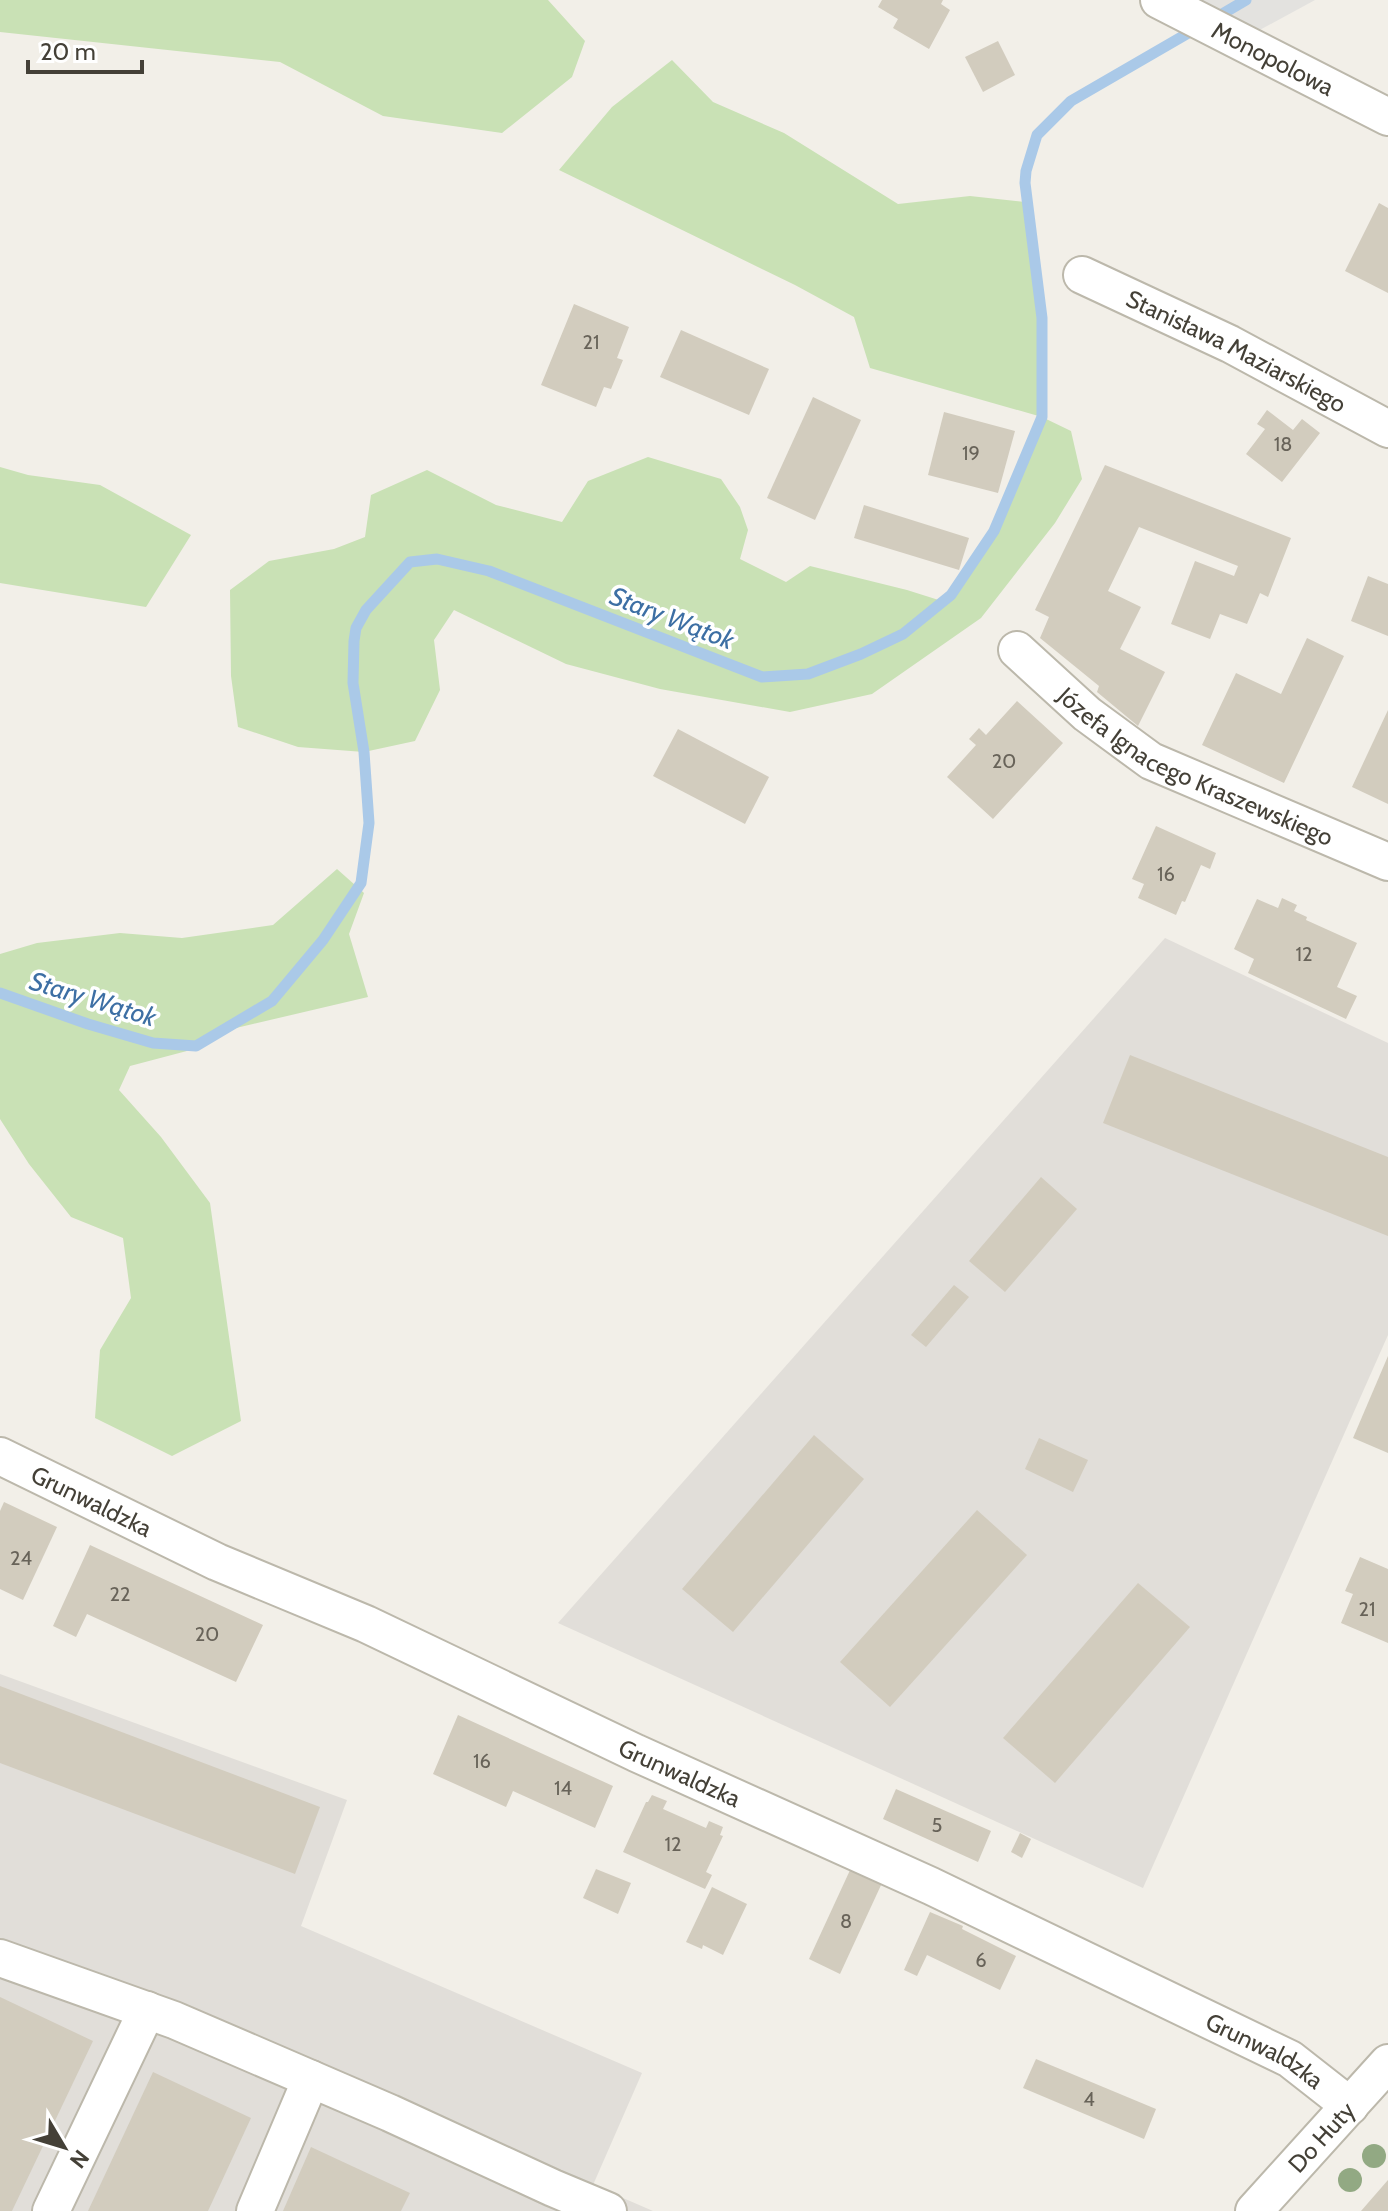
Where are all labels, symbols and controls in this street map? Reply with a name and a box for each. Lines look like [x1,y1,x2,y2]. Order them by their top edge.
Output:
street label: Monopolowa [1207,15,1339,102]
scale bar [28,24,142,74]
text: 20 m [40,37,96,66]
street label: Stanisława Maziarskiego [1122,283,1351,418]
house number: 21 [583,330,600,354]
house number: 18 [1274,432,1292,456]
house number: 19 [962,441,980,465]
water label: Stary Wątok [605,580,739,657]
street label: Józefa Ignacego Kraszewskiego [1052,680,1338,851]
house number: 20 [992,749,1016,773]
house number: 16 [1157,862,1175,886]
house number: 12 [1296,942,1313,966]
water label: Stary Wątok [26,965,161,1034]
street label: Grunwaldzka [27,1459,157,1543]
house number: 24 [10,1546,32,1570]
house number: 22 [110,1582,130,1606]
house number: 21 [1359,1597,1376,1621]
house number: 20 [195,1622,219,1646]
street label: Grunwaldzka [614,1732,746,1813]
house number: 16 [473,1749,491,1773]
house number: 14 [554,1776,572,1800]
house number: 5 [932,1813,942,1837]
house number: 12 [665,1832,682,1856]
house number: 8 [840,1909,852,1933]
house number: 6 [975,1948,987,1972]
street label: Grunwaldzka [1201,2006,1330,2095]
house number: 4 [1083,2087,1095,2111]
street label: Do Huty [1282,2095,1361,2178]
north arrow [24,2107,104,2187]
text: N [64,2145,95,2173]

